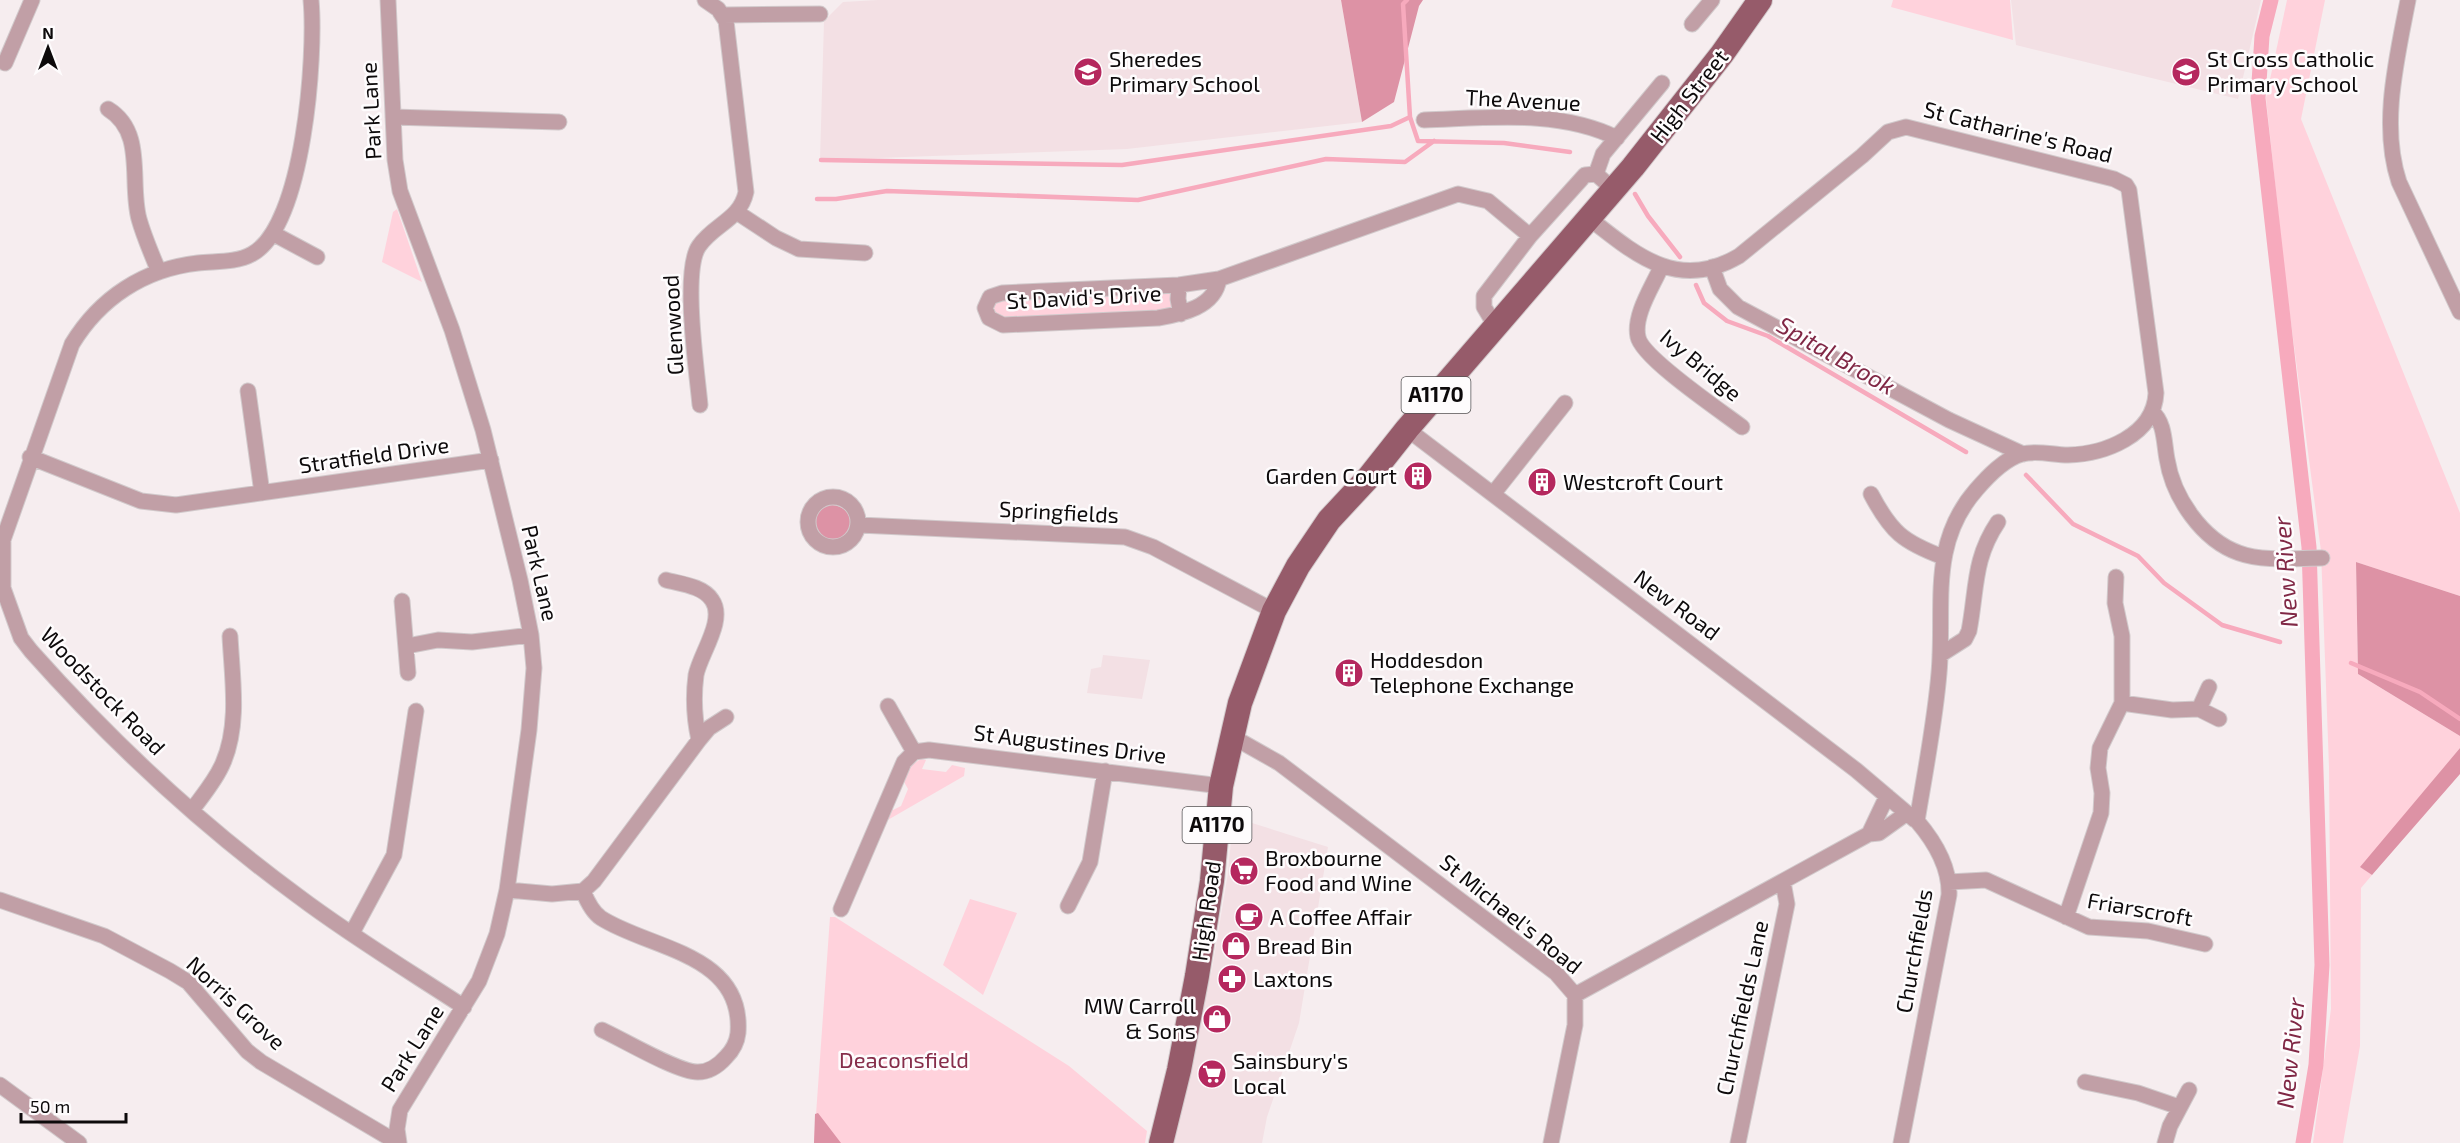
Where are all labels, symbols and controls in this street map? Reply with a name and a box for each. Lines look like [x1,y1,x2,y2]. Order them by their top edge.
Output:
north arrow [18,18,78,78]
text: N [42,23,54,42]
street label: High Street [1644,44,1733,147]
place label: Sheredes Primary School [1109,45,1260,96]
place label: St Cross Catholic Primary School [2207,45,2374,96]
school or university icon: Sheredes Primary School [1072,56,1104,88]
school or university icon: St Cross Catholic Primary School [2170,56,2202,88]
street label: Park Lane [354,62,386,161]
street label: The Avenue [1465,83,1581,115]
street label: St Catharine's Road [1921,95,2115,167]
street label: Glenwood [656,274,688,376]
street label: St David's Drive [1006,279,1162,313]
water label: Spital Brook [1773,309,1901,400]
street label: Ivy Bridge [1656,323,1748,406]
road number: A1170 [1402,377,1470,413]
street label: Stratfield Drive [297,431,451,477]
building icon: Garden Court [1402,460,1434,492]
place label: Garden Court [1266,462,1397,488]
building icon: Westcroft Court [1526,466,1558,498]
place label: Westcroft Court [1563,468,1723,494]
street label: Springfields [999,495,1120,527]
water label: New River [2266,515,2303,629]
street label: Park Lane [517,522,565,623]
street label: New Road [1630,564,1726,645]
street label: Woodstock Road [36,621,171,760]
place label: Hoddesdon Telephone Exchange [1370,646,1574,697]
building icon: Hoddesdon Telephone Exchange [1333,657,1365,689]
street label: St Augustines Drive [972,718,1168,768]
road number: A1170 [1182,807,1252,843]
place label: Broxbourne Food and Wine [1265,844,1412,895]
street label: St Michael's Road [1435,848,1588,978]
supermarket icon: Broxbourne Food and Wine [1228,855,1260,887]
street label: High Road [1185,859,1225,963]
street label: Friarscroft [2086,886,2195,930]
street label: Churchfields [1889,887,1937,1015]
cafe icon: A Coffee Affair [1233,901,1265,933]
place label: A Coffee Affair [1270,903,1412,929]
street label: Churchfields Lane [1710,918,1772,1098]
shop icon: Bread Bin [1220,930,1252,962]
place label: Bread Bin [1257,932,1352,958]
street label: Norris Grove [182,950,291,1054]
pharmacy icon: Laxtons [1216,963,1248,995]
place label: Laxtons [1253,965,1333,991]
place label: MW Carroll & Sons [1084,992,1196,1043]
water label: New River [2269,995,2310,1110]
street label: Park Lane [374,999,448,1096]
shop icon: MW Carroll & Sons [1201,1003,1233,1035]
park label: Deaconsfield [839,1046,969,1072]
place label: Sainsbury's Local [1233,1047,1348,1098]
supermarket icon: Sainsbury's Local [1196,1058,1228,1090]
scale bar [21,1086,126,1124]
text: 50 m [30,1095,70,1117]

